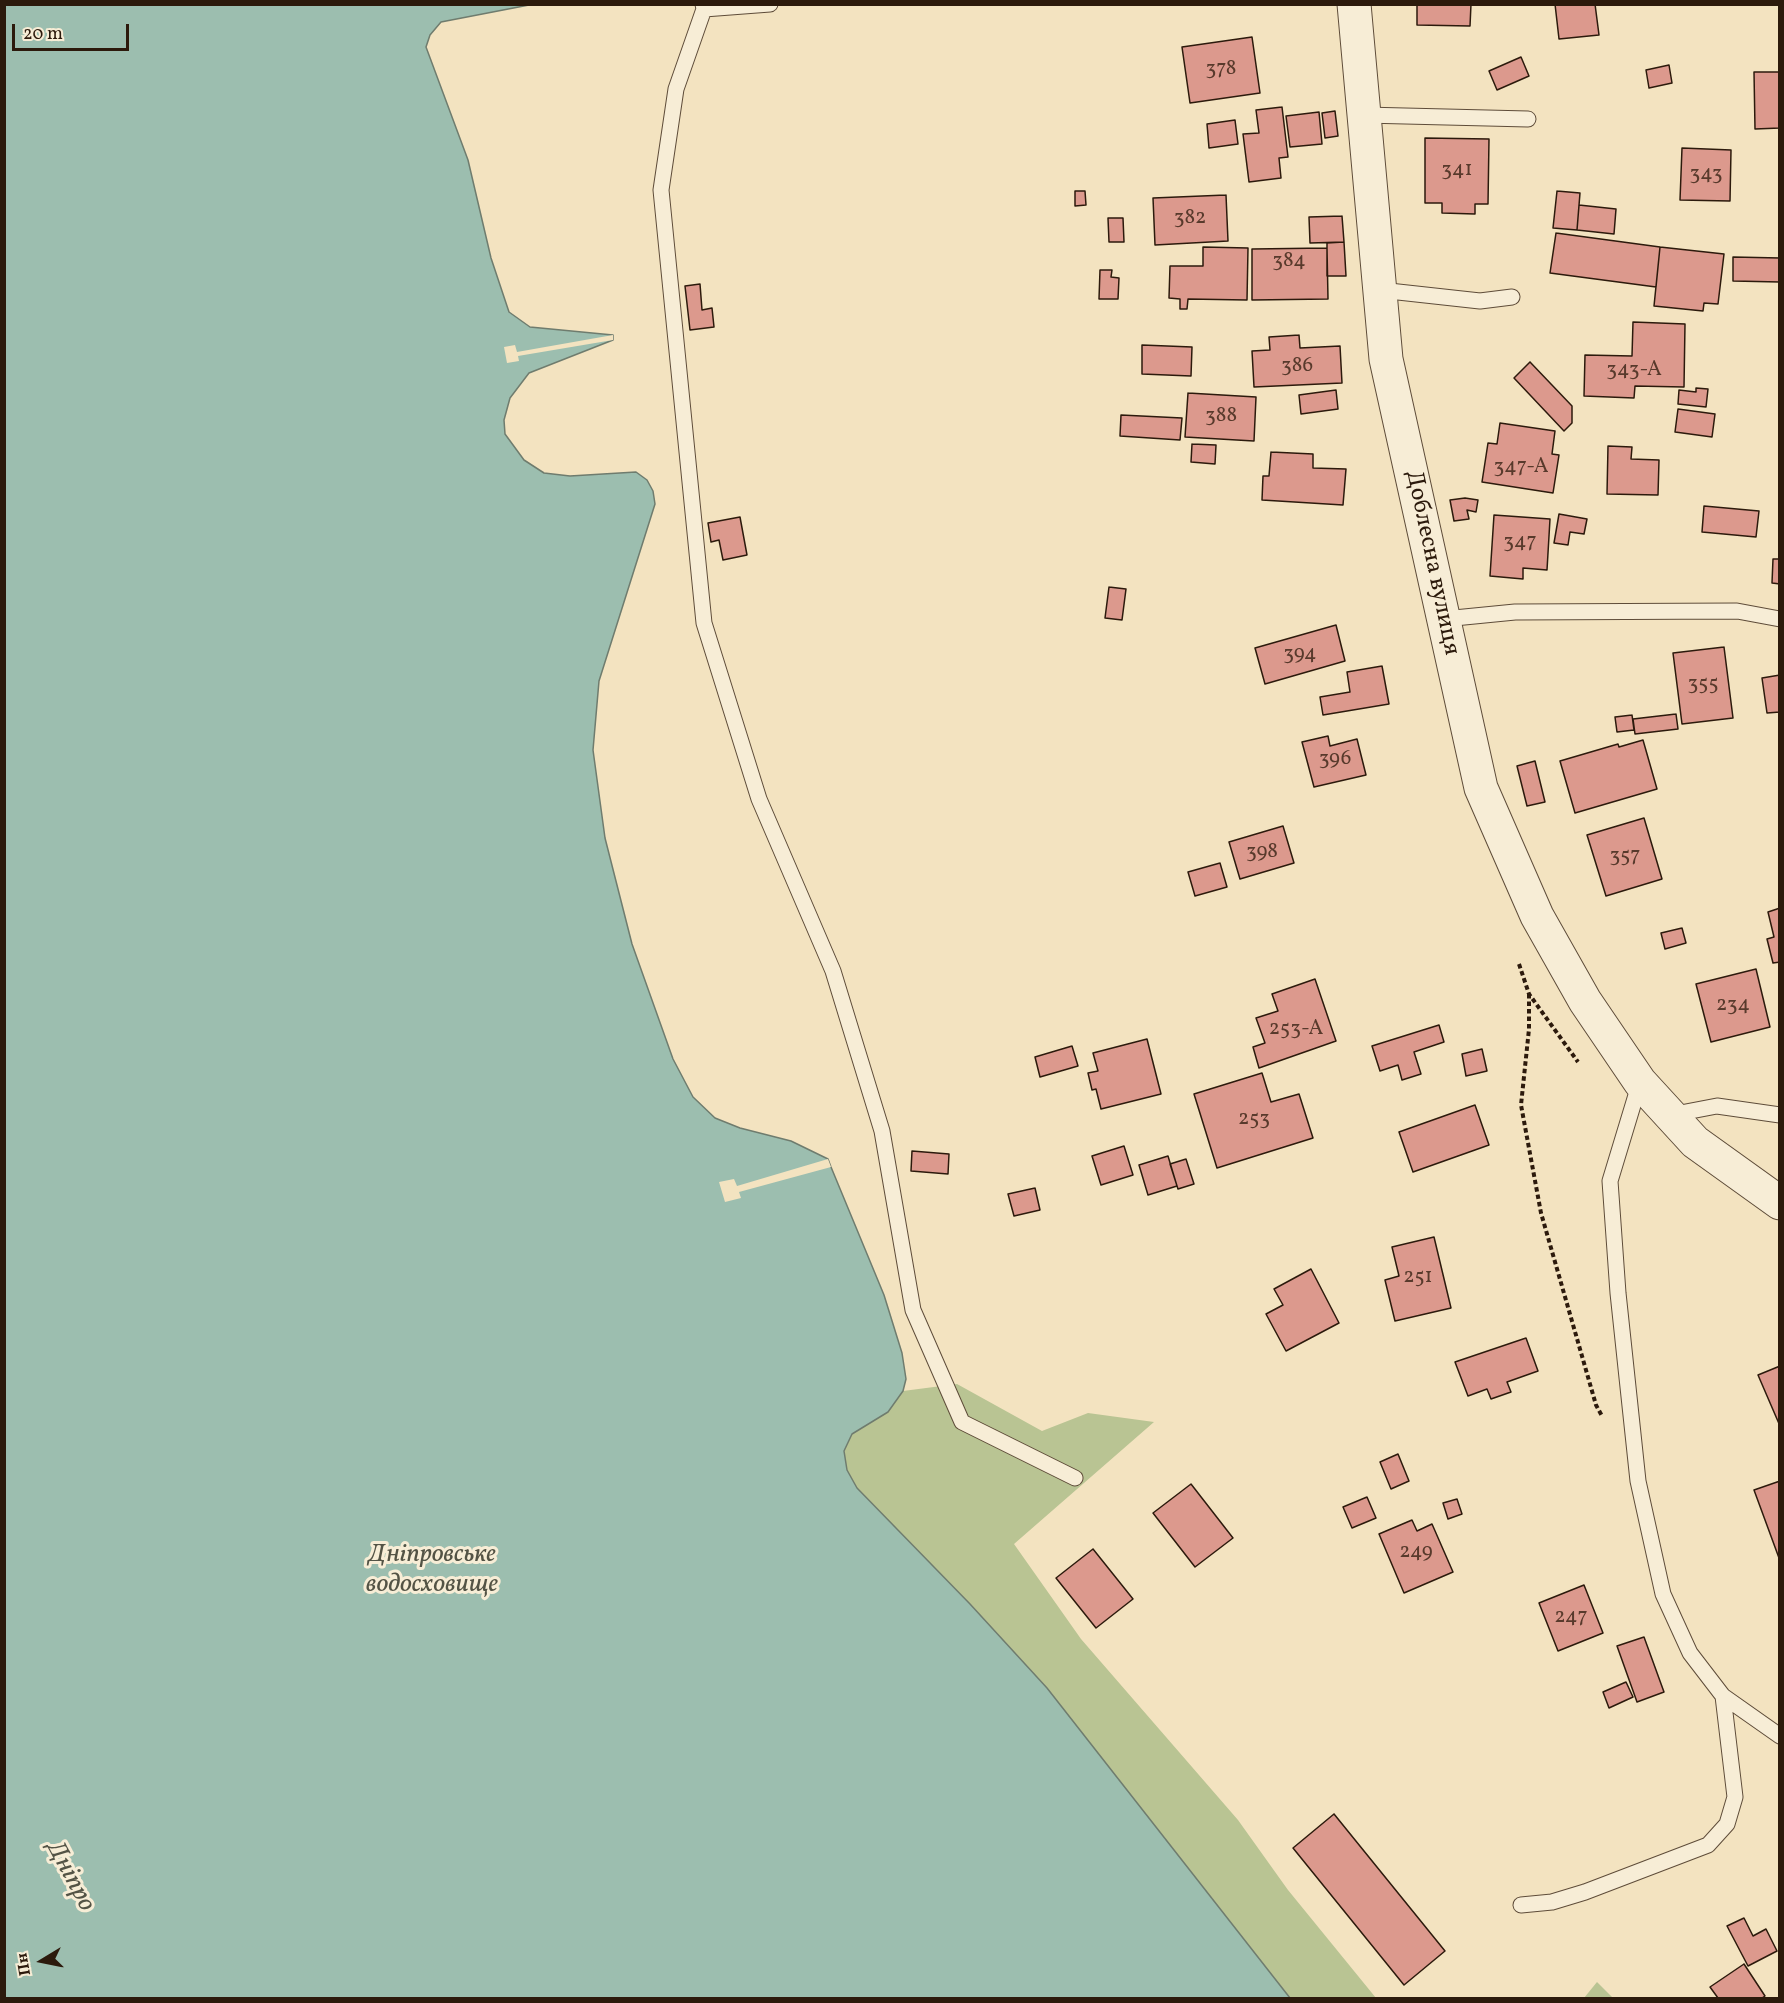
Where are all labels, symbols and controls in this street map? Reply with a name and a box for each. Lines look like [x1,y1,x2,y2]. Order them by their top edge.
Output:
scale bar [15,12,132,50]
text: 20 m [23,22,63,47]
house number: 378 [1206,57,1236,83]
house number: 341 [1441,158,1473,184]
house number: 343 [1689,162,1723,188]
house number: 382 [1174,206,1206,232]
house number: 384 [1272,249,1306,275]
house number: 386 [1281,354,1313,380]
house number: 343-А [1606,358,1662,384]
house number: 388 [1205,404,1237,430]
house number: 347-А [1494,455,1548,481]
street label: Доблесна вулиця [1397,468,1465,658]
house number: 347 [1503,530,1537,556]
house number: 394 [1283,642,1317,668]
house number: 355 [1688,672,1718,698]
house number: 396 [1319,747,1351,773]
house number: 398 [1246,840,1278,866]
house number: 357 [1609,844,1641,870]
house number: 234 [1716,993,1750,1019]
house number: 253-А [1269,1017,1323,1043]
house number: 253 [1238,1107,1270,1133]
house number: 251 [1403,1265,1433,1291]
water label: Дніпровське водосховище [366,1540,498,1601]
house number: 249 [1399,1540,1433,1566]
house number: 247 [1554,1605,1588,1631]
water label: Дніпро [38,1836,100,1918]
north arrow [12,1931,72,1991]
text: Пн [11,1951,37,1977]

